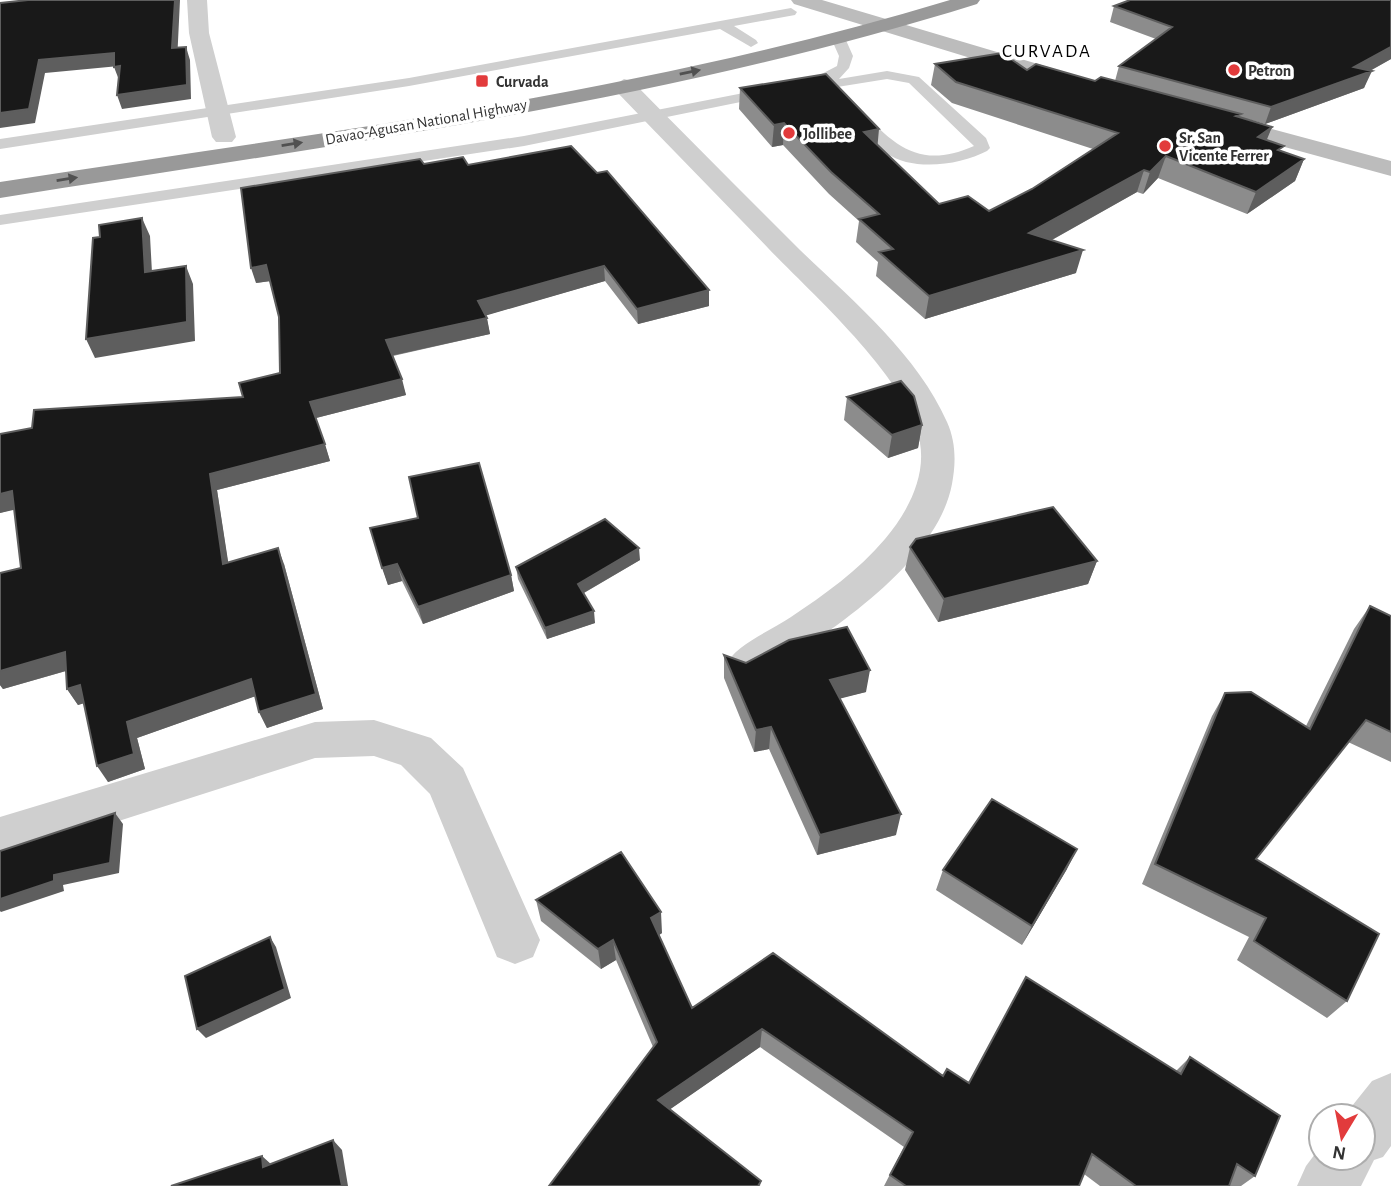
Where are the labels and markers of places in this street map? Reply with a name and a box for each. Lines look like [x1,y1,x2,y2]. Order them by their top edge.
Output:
marker: Petron [1226,62,1242,78]
place label: Petron [1248,63,1291,79]
marker: Curvada [474,73,490,89]
place label: Curvada [496,74,549,90]
marker: Jollibee [781,125,797,141]
place label: Jollibee [803,126,852,142]
place label: Sr. San Vicente Ferrer [1179,130,1269,164]
marker: Sr. San Vicente Ferrer [1157,138,1173,154]

